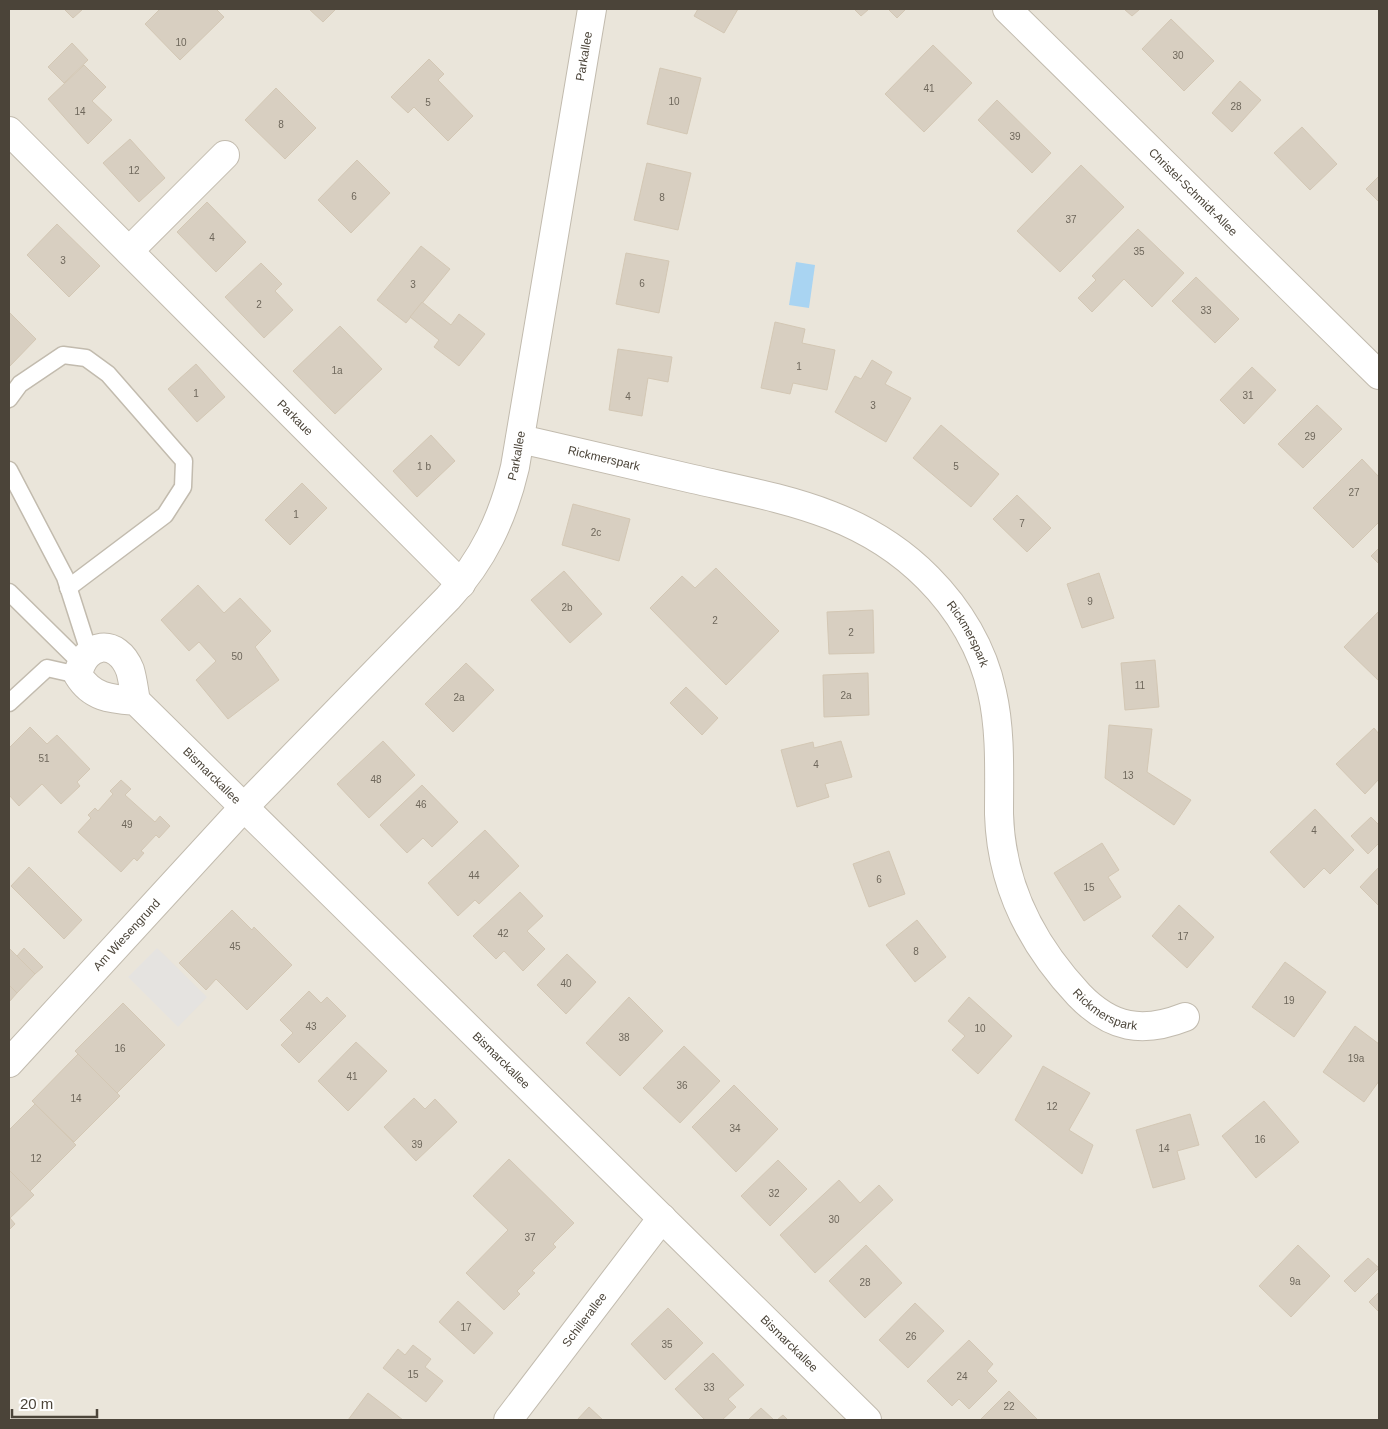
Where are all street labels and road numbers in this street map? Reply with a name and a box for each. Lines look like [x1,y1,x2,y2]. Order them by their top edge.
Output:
street label: Parkallee [573,30,595,82]
street label: Christel-Schmidt-Allee [1146,145,1241,239]
street label: Parkaue [274,397,316,439]
street label: Parkallee [505,429,528,482]
street label: Rickmerspark [567,443,642,474]
street label: Rickmerspark [944,598,992,670]
street label: Bismarckallee [180,744,244,807]
street label: Am Wiesengrund [90,896,163,974]
street label: Rickmerspark [1070,986,1139,1033]
street label: Bismarckallee [470,1029,533,1092]
street label: Schillerallee [559,1290,610,1350]
street label: Bismarckallee [758,1312,821,1375]

